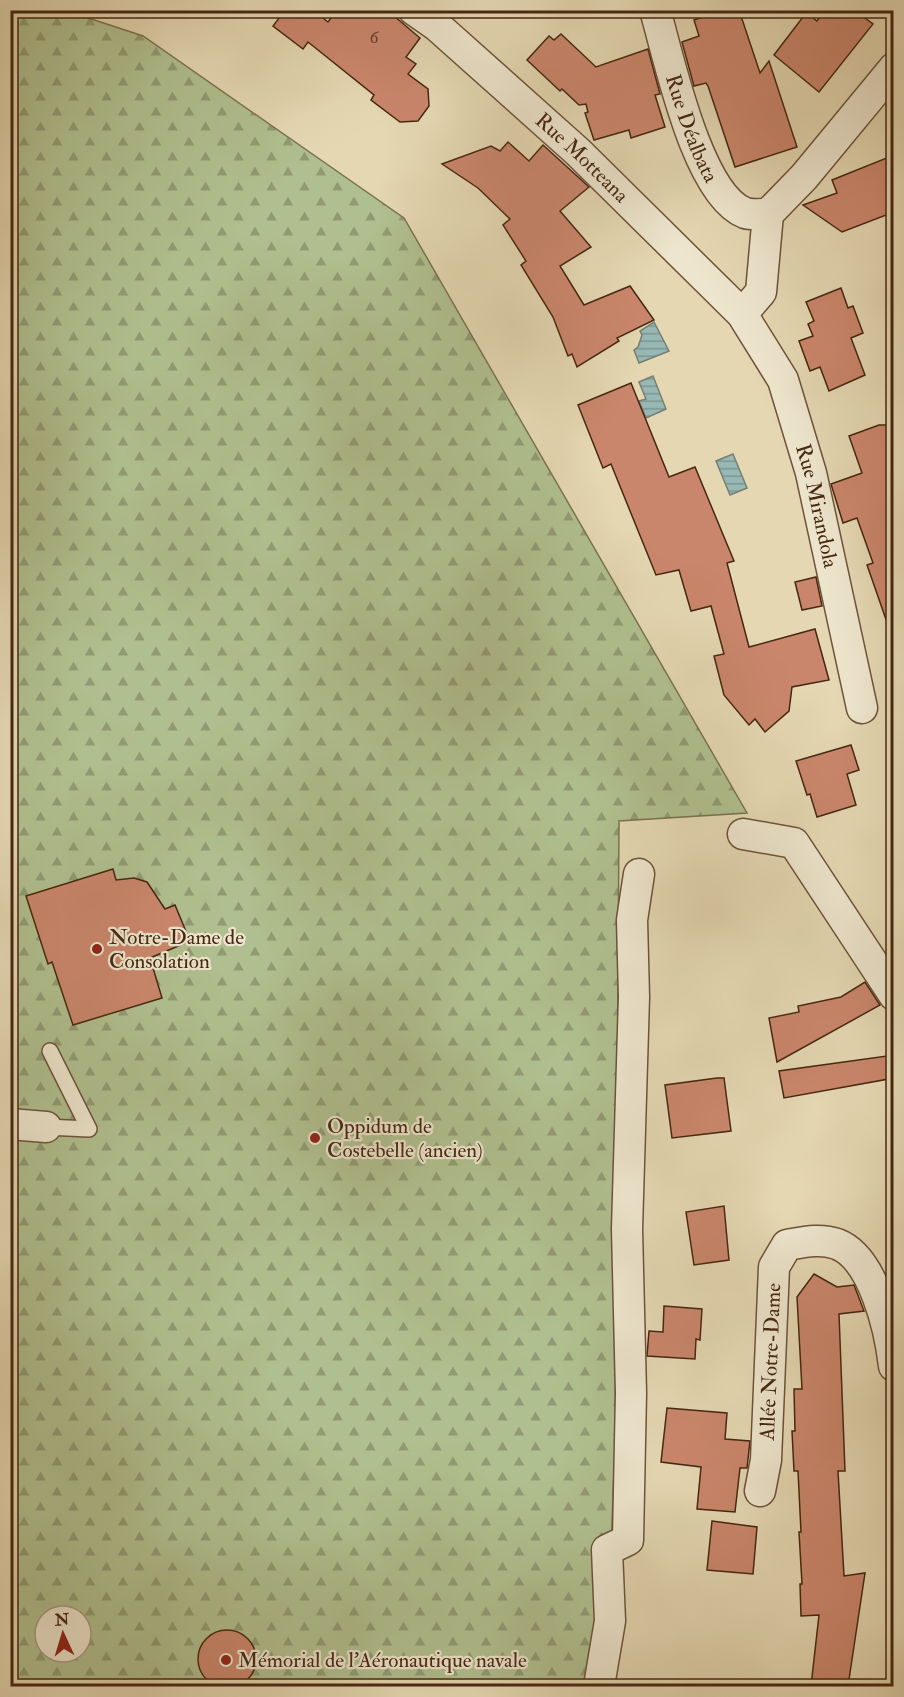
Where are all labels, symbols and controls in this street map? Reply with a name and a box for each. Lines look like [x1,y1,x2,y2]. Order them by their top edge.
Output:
house number: 6 [369,26,379,49]
street label: Rue Déalbata [659,71,724,188]
street label: Rue Motteana [529,107,635,209]
street label: Rue Mirandola [789,441,844,571]
place label: Notre-Dame de Consolation [109,924,244,975]
marker: Notre-Dame de Consolation [90,942,104,956]
place label: Oppidum de Costebelle (ancien) [327,1113,483,1164]
marker: Oppidum de Costebelle (ancien) [308,1131,322,1145]
street label: Allée Notre-Dame [754,1282,787,1442]
north arrow [33,1604,93,1664]
text: N [53,1610,71,1631]
place label: Mémorial de l'Aéronautique navale [238,1647,527,1674]
marker: Mémorial de l'Aéronautique navale [219,1653,233,1667]

